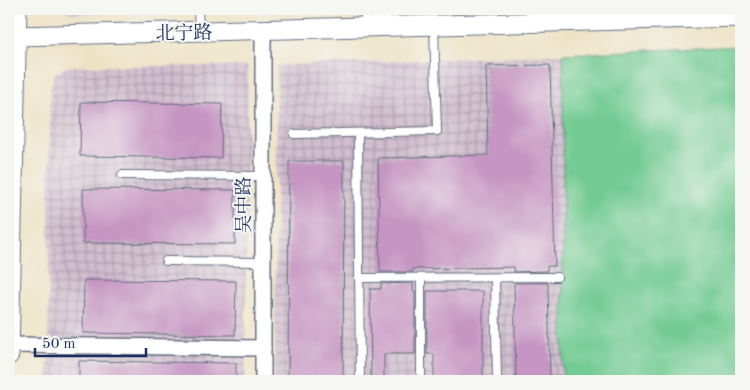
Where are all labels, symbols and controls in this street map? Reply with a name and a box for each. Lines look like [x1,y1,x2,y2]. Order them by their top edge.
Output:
street label: 北宁路 [155,23,213,44]
street label: 吴中路 [234,176,255,234]
scale bar [35,325,146,357]
text: 50 m [42,337,76,352]

